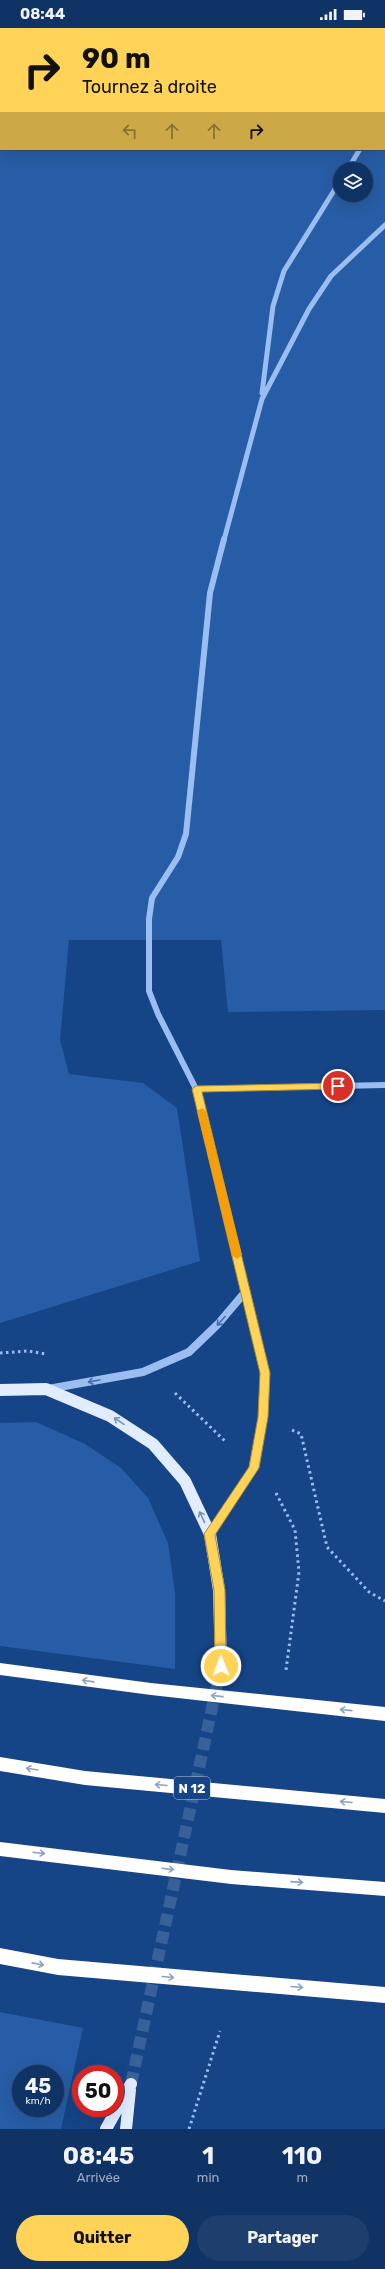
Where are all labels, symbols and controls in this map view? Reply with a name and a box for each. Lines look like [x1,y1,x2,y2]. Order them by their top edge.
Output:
text: 08:44 [20,5,65,23]
text: 90 m [82,42,151,75]
icon: right [16,44,68,96]
text: Tournez à droite [82,76,217,98]
icon: left [119,120,141,142]
icon: ahead [161,120,183,142]
icon: ahead [203,120,225,142]
icon: right [245,120,267,142]
map controls [333,162,373,202]
button: layers [333,162,373,202]
pin [321,1069,355,1103]
icon: arrive [327,1075,349,1097]
one-way arrow [216,1315,225,1326]
one-way arrow [88,1377,101,1385]
one-way arrow [113,1417,124,1426]
one-way arrow [198,1512,205,1524]
position arrow [200,1645,242,1687]
one-way arrow [82,1677,95,1685]
one-way arrow [211,1692,224,1700]
one-way arrow [340,1706,353,1713]
one-way arrow [26,1765,39,1773]
road number: N 12 [174,1777,210,1799]
one-way arrow [155,1781,168,1788]
one-way arrow [340,1799,353,1806]
one-way arrow [32,1850,45,1857]
one-way arrow [161,1866,174,1873]
one-way arrow [290,1879,303,1886]
one-way arrow [31,1960,44,1968]
one-way arrow [161,1973,174,1980]
one-way arrow [290,1984,303,1991]
speed limit sign: 50 [72,2065,124,2117]
text: 45 [25,2074,51,2098]
text: km/h [26,2095,50,2107]
text: 08:45 [63,2142,134,2170]
text: 1 [202,2142,214,2170]
text: 110 [282,2142,322,2170]
text: Arrivée [77,2170,120,2185]
text: min [197,2170,219,2185]
text: m [296,2170,308,2185]
button: Quitter [16,2215,189,2261]
button: Partager [197,2215,369,2261]

